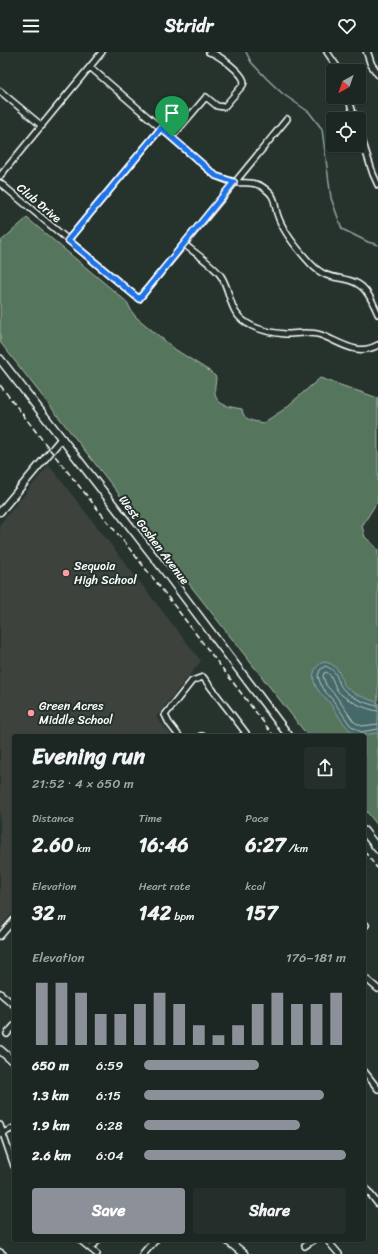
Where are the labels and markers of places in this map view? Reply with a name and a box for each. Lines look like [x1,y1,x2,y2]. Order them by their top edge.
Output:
pin [155,96,189,137]
place label: Sequoia High School [74,555,137,591]
marker: Sequoia High School [61,568,71,578]
place label: Green Acres Middle School [39,695,113,731]
marker: Green Acres Middle School [26,708,36,718]

